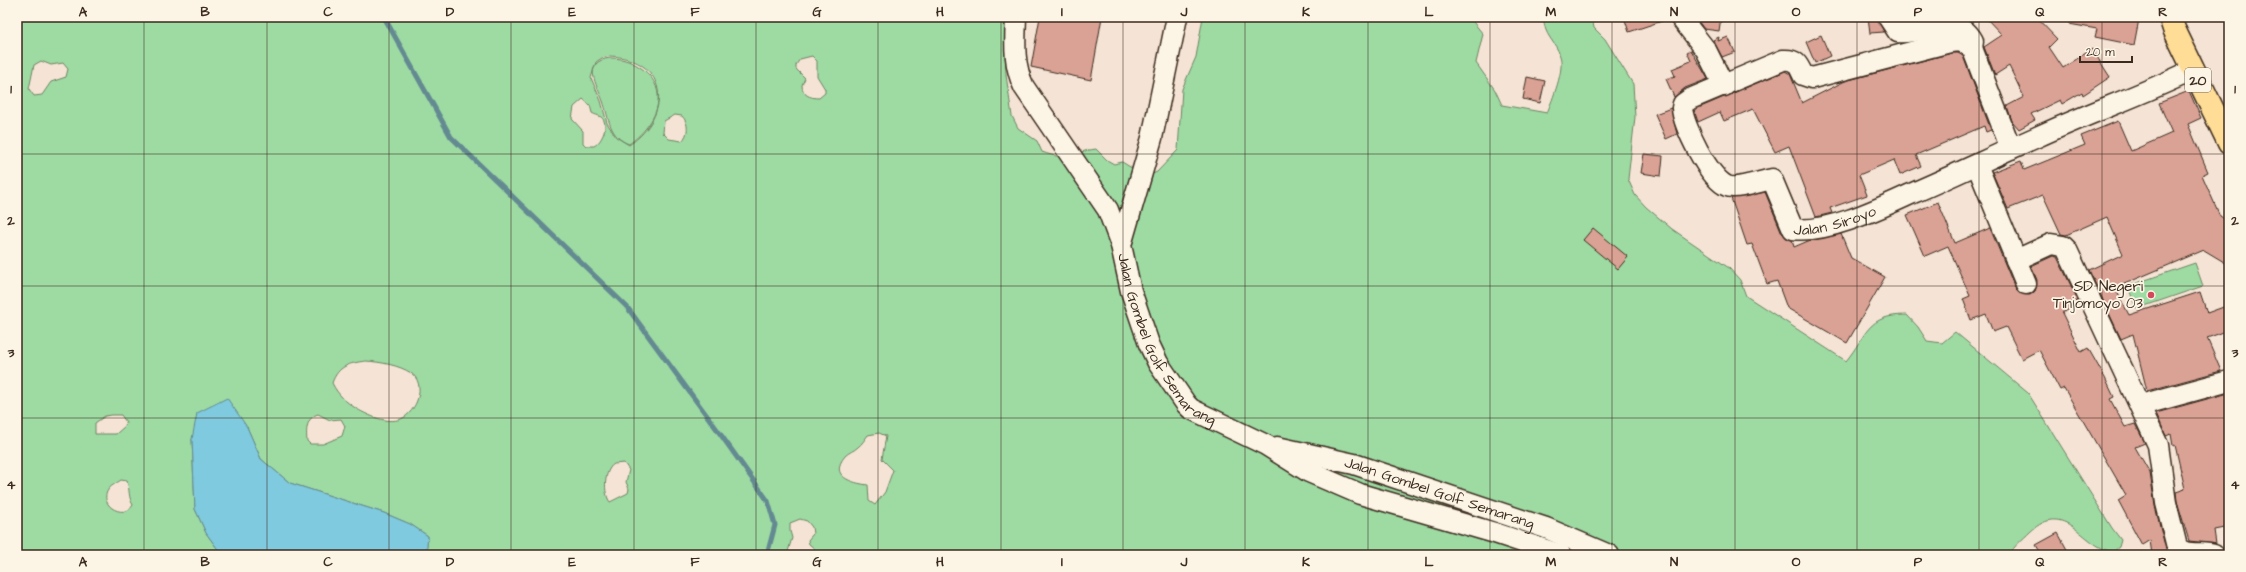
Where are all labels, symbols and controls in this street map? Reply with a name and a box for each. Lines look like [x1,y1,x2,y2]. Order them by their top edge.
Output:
text: A [79,3,88,21]
text: B [200,3,210,21]
text: C [323,3,333,21]
text: D [446,3,455,21]
text: E [568,3,576,21]
text: F [690,3,700,21]
text: G [812,3,822,21]
text: H [936,3,944,21]
text: I [1061,3,1063,21]
text: J [1180,3,1188,21]
text: K [1302,3,1310,21]
text: L [1424,3,1434,21]
text: M [1546,3,1557,21]
text: N [1670,3,1678,21]
text: O [1792,3,1801,21]
text: P [1914,3,1923,21]
text: Q [2035,3,2045,21]
text: R [2158,3,2168,21]
scale bar [2080,38,2132,64]
text: 20 m [2086,44,2115,61]
road number: 20 [2185,68,2211,92]
text: 1 [10,80,12,98]
text: 1 [2234,80,2236,98]
street label: Jalan Siroyo [1793,200,1880,241]
text: 2 [6,212,15,230]
text: 2 [2230,212,2239,230]
street label: Jalan Gombel Golf Semarang [1112,251,1220,431]
place label: SD Negeri Tinjomoyo 03 [2053,276,2144,315]
marker: SD Negeri Tinjomoyo 03 [2146,290,2156,300]
text: 3 [7,344,15,362]
text: 3 [2231,344,2239,362]
street label: Jalan Gombel Golf Semarang [1343,452,1537,535]
text: 4 [7,476,16,494]
text: 4 [2231,476,2240,494]
text: A [79,553,88,571]
text: B [200,553,210,571]
text: C [323,553,333,571]
text: D [446,553,455,571]
text: E [568,553,576,571]
text: F [690,553,700,571]
text: G [812,553,822,571]
text: H [936,553,944,571]
text: I [1061,553,1063,571]
text: J [1180,553,1188,571]
text: K [1302,553,1310,571]
text: L [1424,553,1434,571]
text: M [1546,553,1557,571]
text: N [1670,553,1678,571]
text: O [1792,553,1801,571]
text: P [1914,553,1923,571]
text: Q [2035,553,2045,571]
text: R [2158,553,2168,571]

